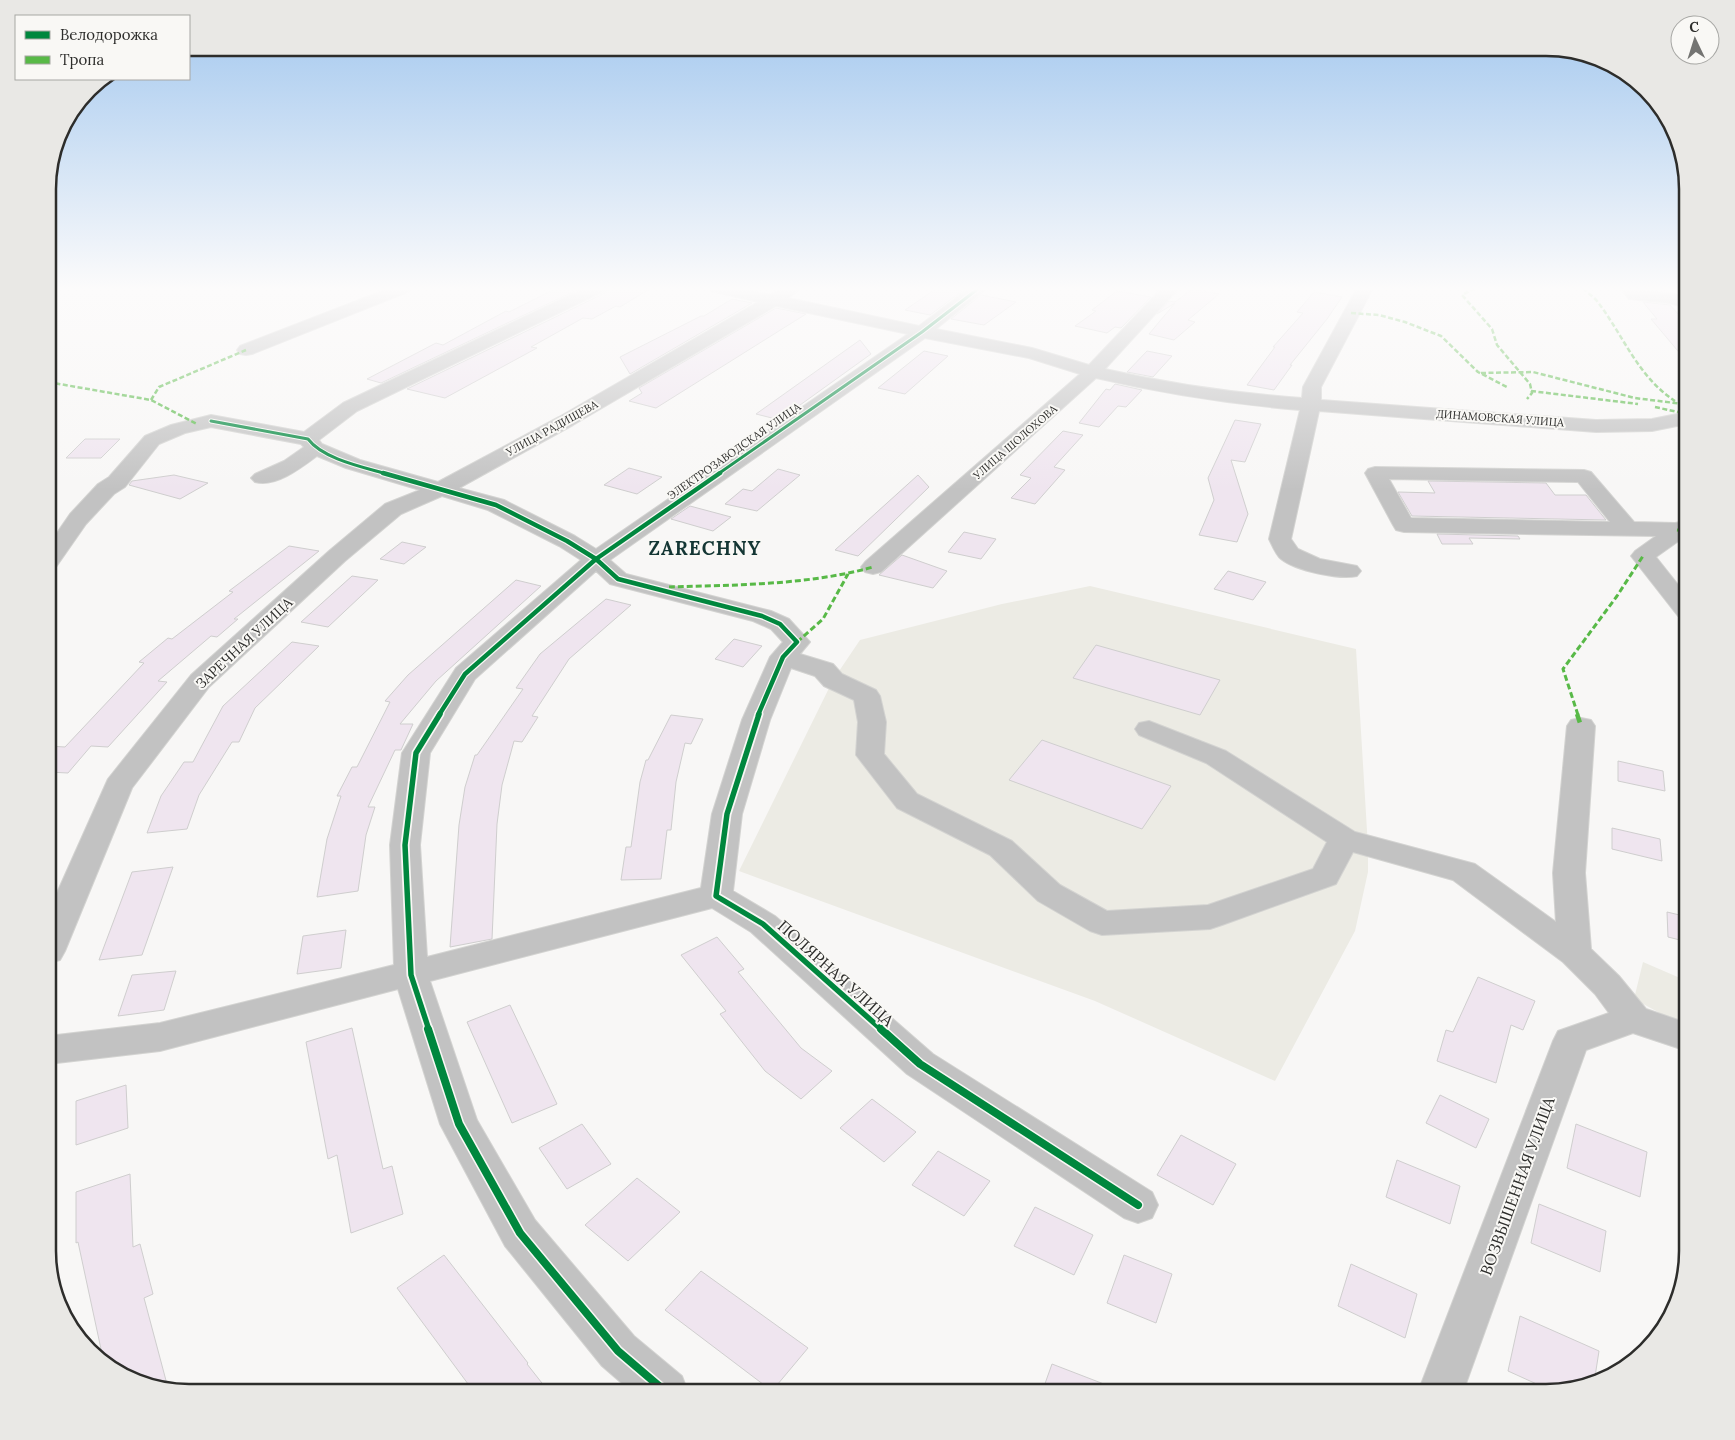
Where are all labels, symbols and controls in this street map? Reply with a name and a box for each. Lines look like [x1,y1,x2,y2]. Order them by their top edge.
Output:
legend [15,15,190,80]
north arrow [1670,15,1720,65]
text: С [1689,18,1700,36]
text: Велодорожка [60,25,158,44]
text: Тропа [60,50,105,69]
street label: УЛИЦА РАДИЩЕВА [503,396,601,459]
street label: ЭЛЕКТРОЗАВОДСКАЯ УЛИЦА [665,399,804,502]
street label: УЛИЦА ШОЛОХОВА [969,401,1061,483]
street label: ДИНАМОВСКАЯ УЛИЦА [1436,407,1565,430]
district label: ZARECHNY [649,536,761,560]
street label: ЗАРЕЧНАЯ УЛИЦА [192,593,296,692]
street label: ПОЛЯРНАЯ УЛИЦА [774,916,899,1031]
street label: ВОЗВЫШЕННАЯ УЛИЦА [1475,1093,1559,1278]

